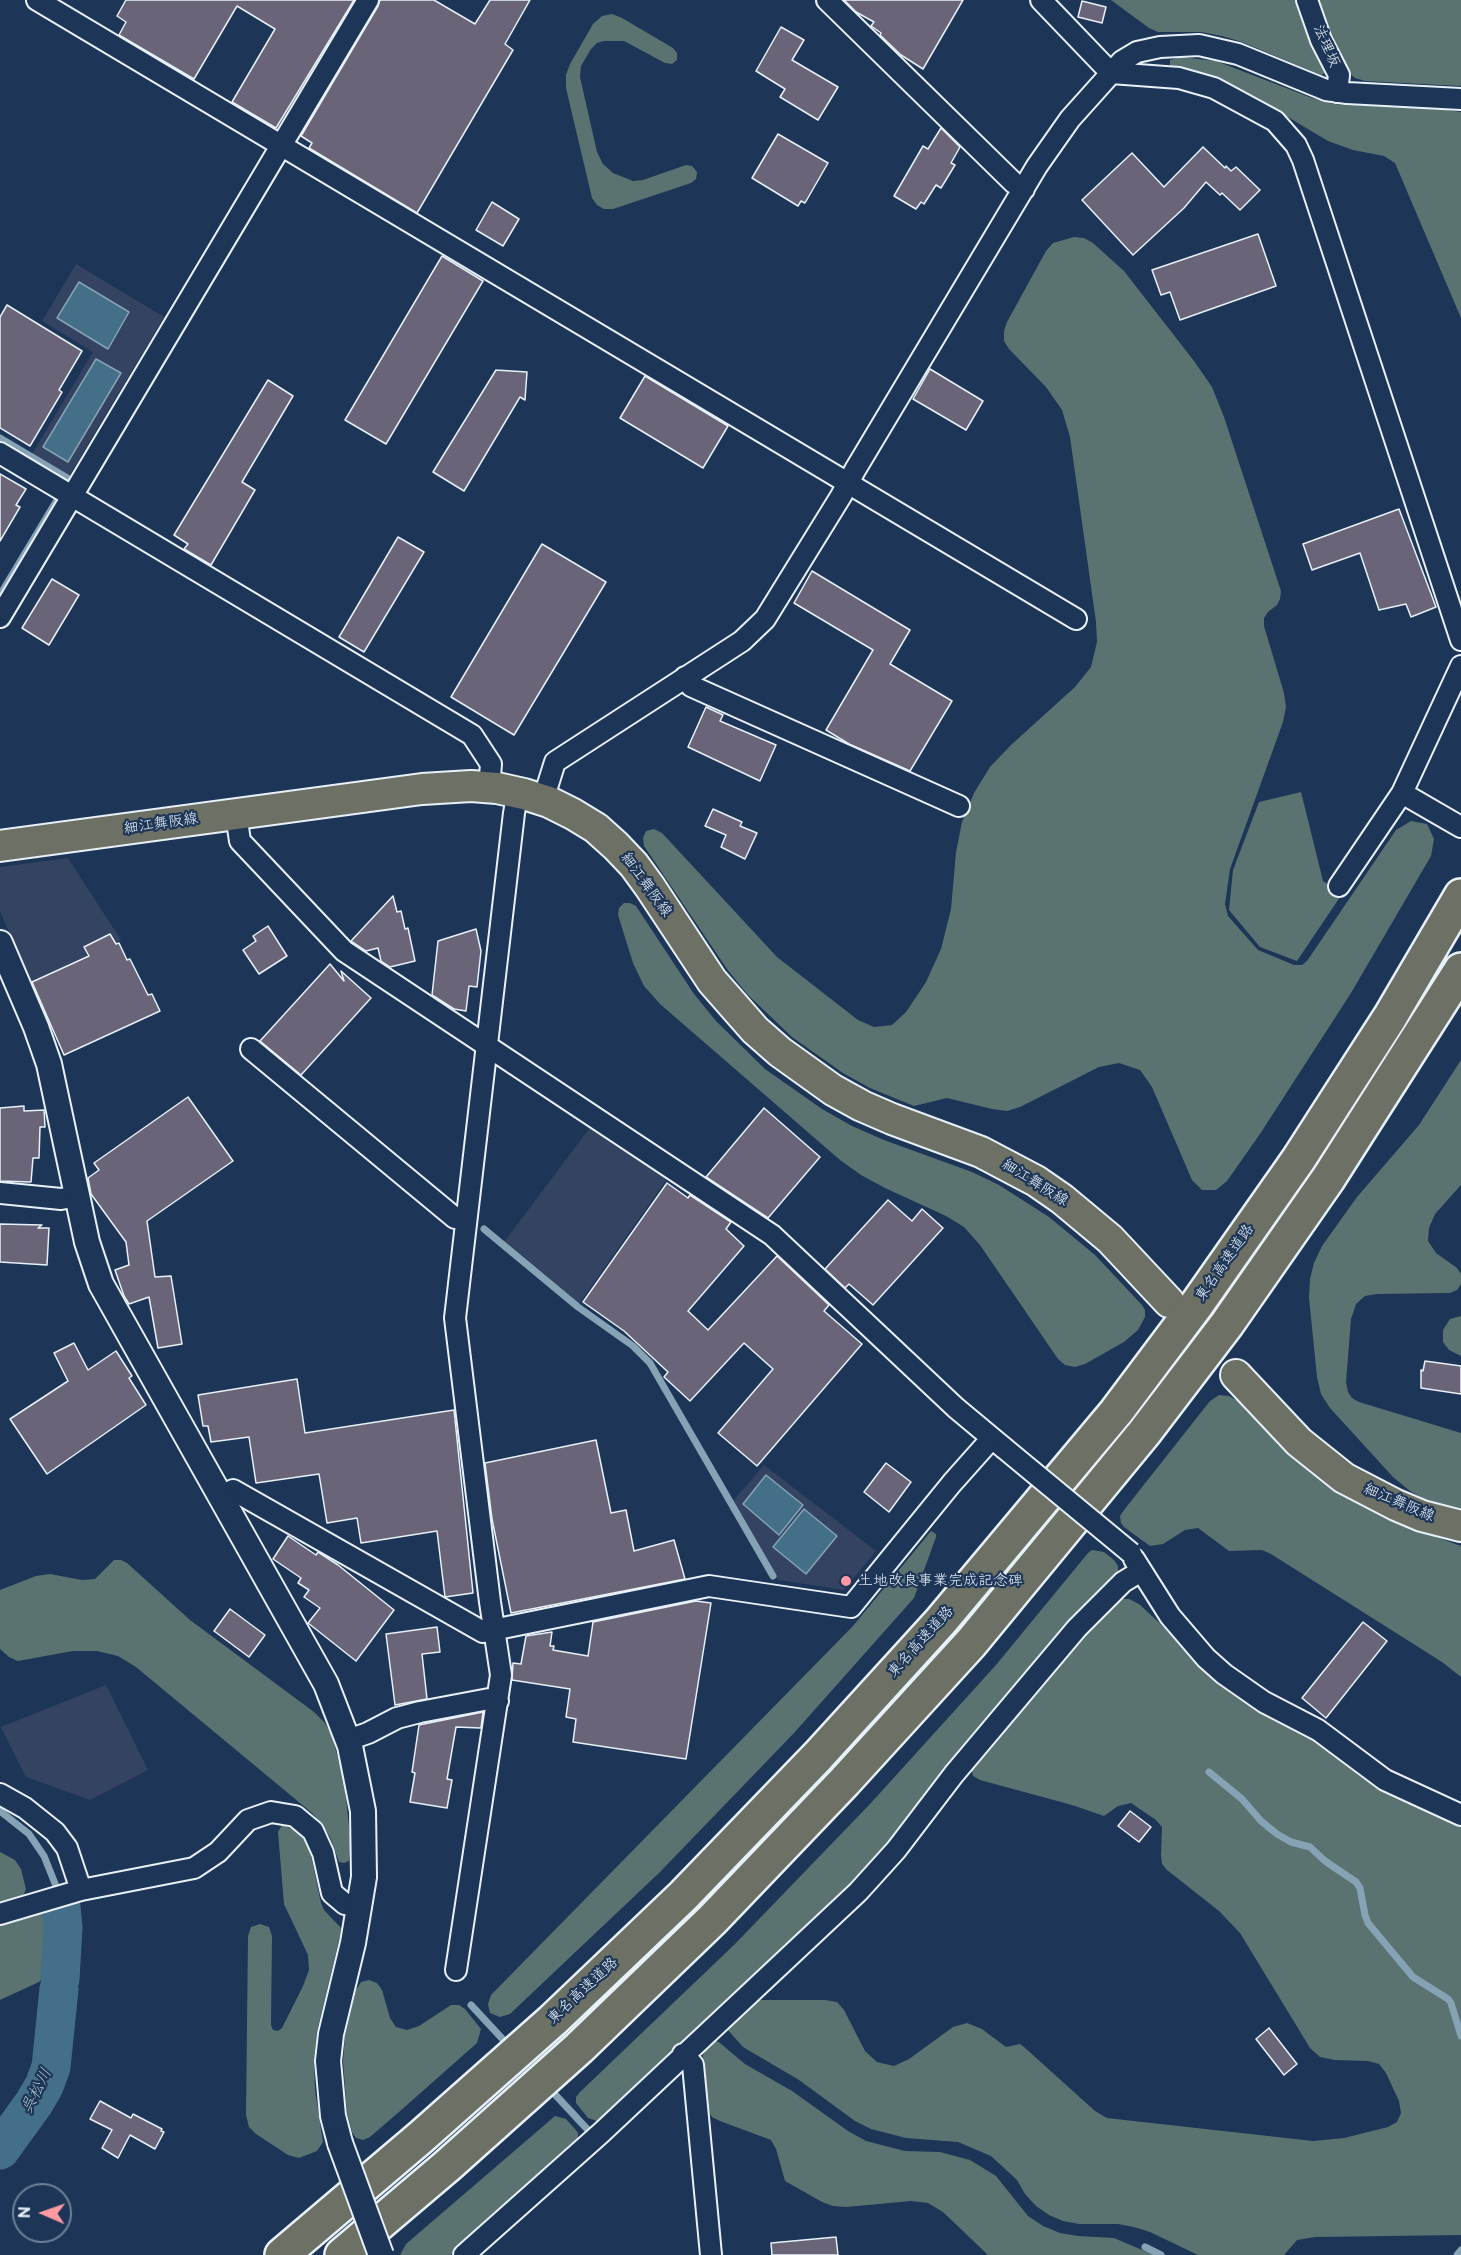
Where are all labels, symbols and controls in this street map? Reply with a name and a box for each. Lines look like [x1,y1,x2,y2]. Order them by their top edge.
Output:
street label: 法理坂 [1309,22,1343,70]
street label: 細江舞阪線 [123,810,199,838]
street label: 細江舞阪線 [617,849,675,921]
street label: 細江舞阪線 [998,1155,1072,1211]
street label: 東名高速道路 [1192,1221,1258,1305]
street label: 細江舞阪線 [1361,1480,1437,1526]
place label: 土地改良事業完成記念碑 [858,1572,1023,1590]
marker: 土地改良事業完成記念碑 [839,1574,853,1588]
street label: 東名高速道路 [884,1603,958,1681]
street label: 東名高速道路 [544,1954,622,2028]
water label: 呉松川 [18,2065,56,2117]
north arrow [12,2183,72,2243]
text: N [16,2206,35,2219]

